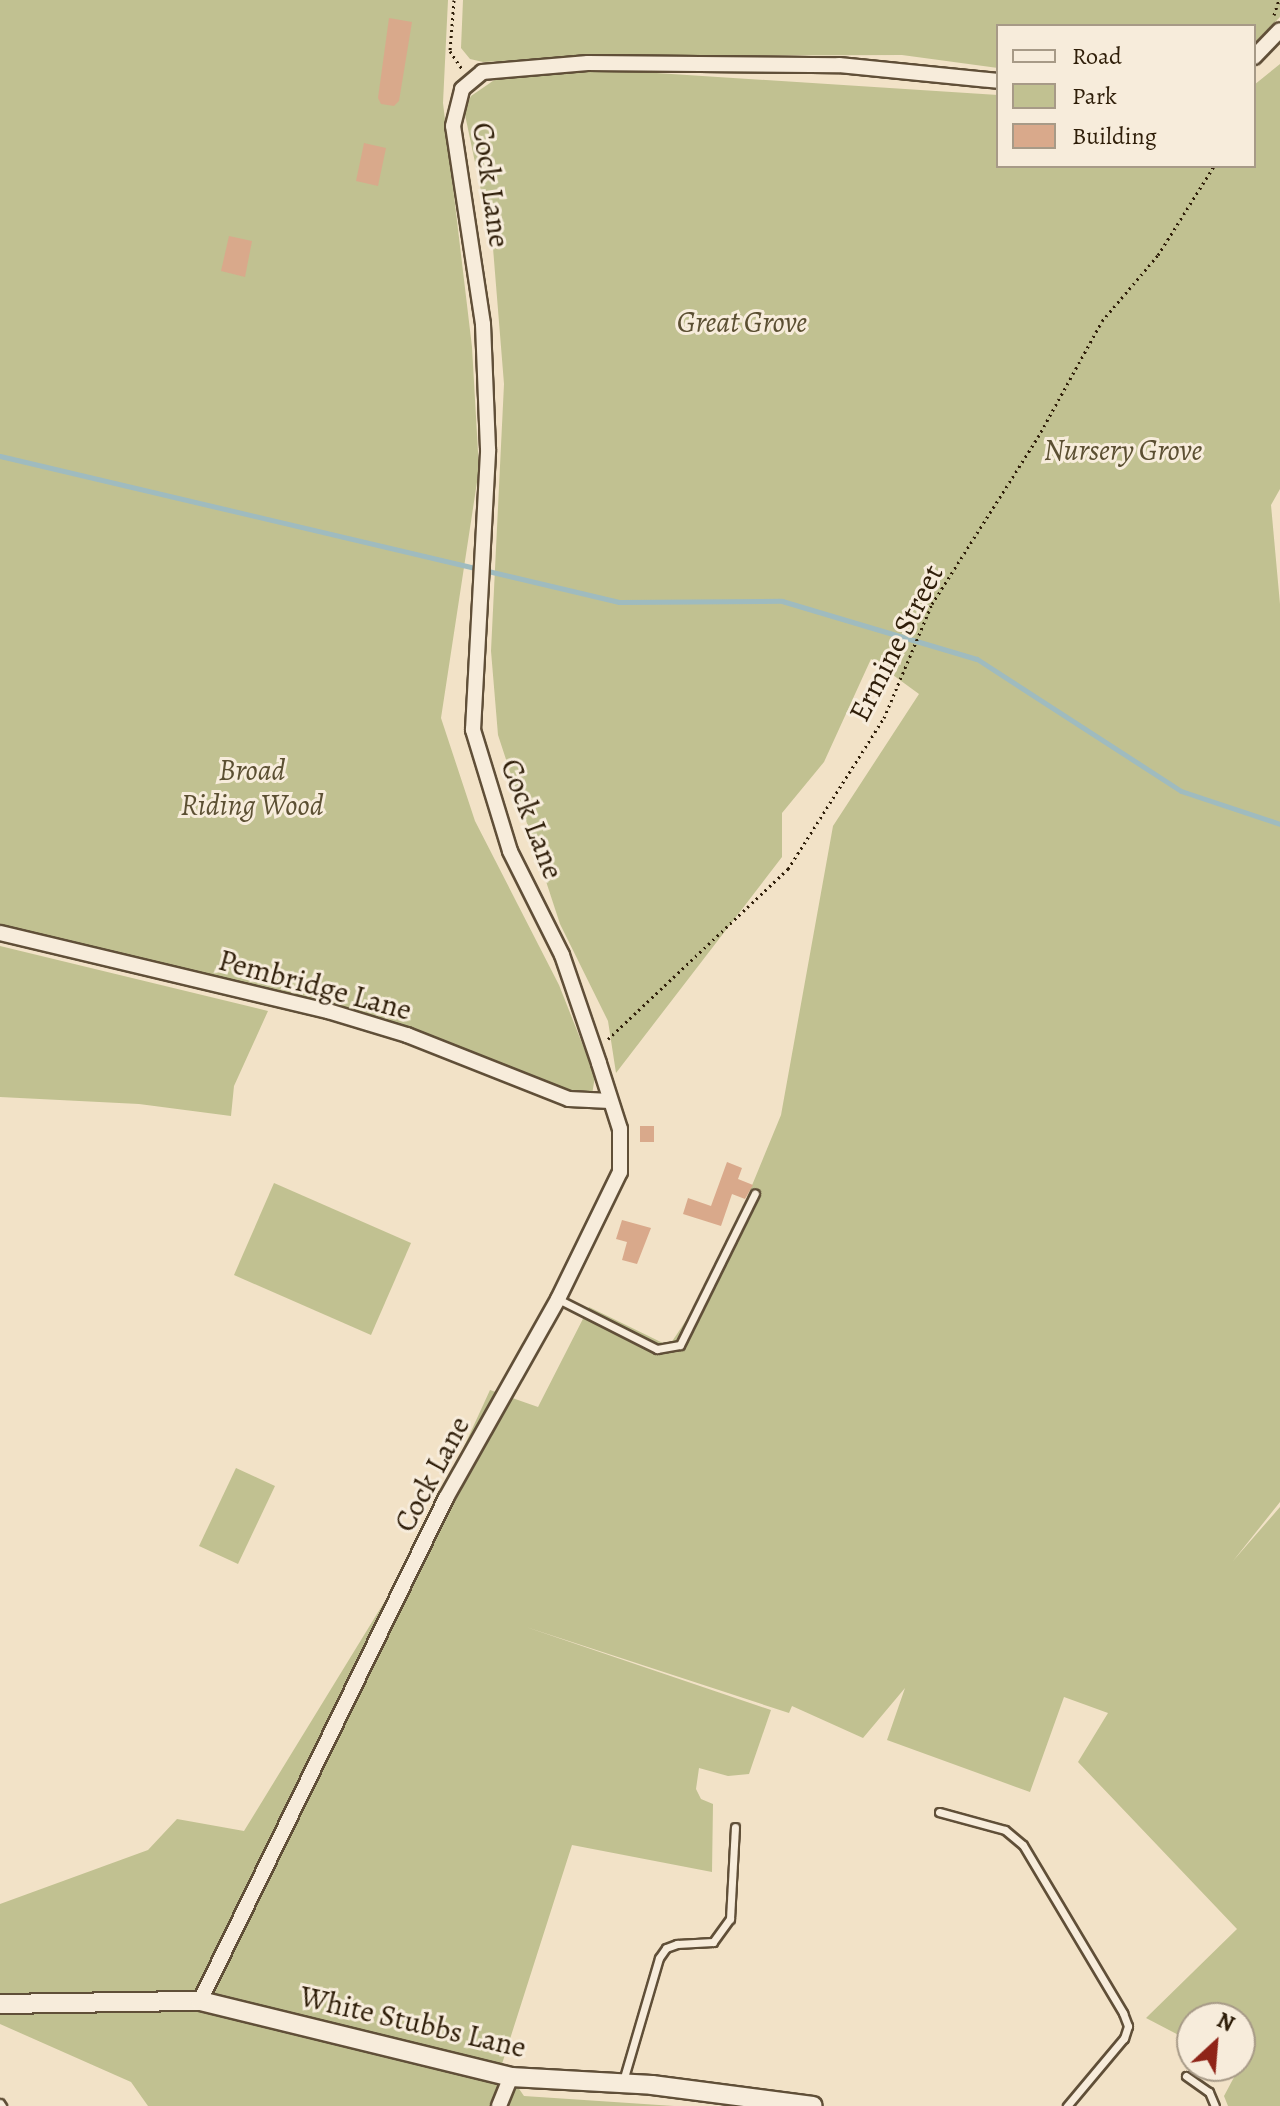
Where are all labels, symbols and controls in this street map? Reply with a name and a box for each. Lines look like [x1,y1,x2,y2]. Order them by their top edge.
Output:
legend [996,24,1256,168]
text: Road [1072,40,1122,72]
text: Park [1072,80,1117,112]
street label: Cock Lane [464,120,518,250]
text: Building [1072,120,1157,152]
park label: Great Grove [677,304,807,340]
park label: Nursery Grove [1044,432,1202,468]
street label: Ermine Street [841,559,951,727]
park label: Broad Riding Wood [180,752,324,822]
street label: Cock Lane [493,754,571,884]
street label: Pembridge Lane [215,942,415,1028]
street label: Cock Lane [387,1410,477,1538]
street label: White Stubbs Lane [296,1978,530,2066]
north arrow [1176,2002,1256,2082]
text: N [1212,2005,1239,2039]

